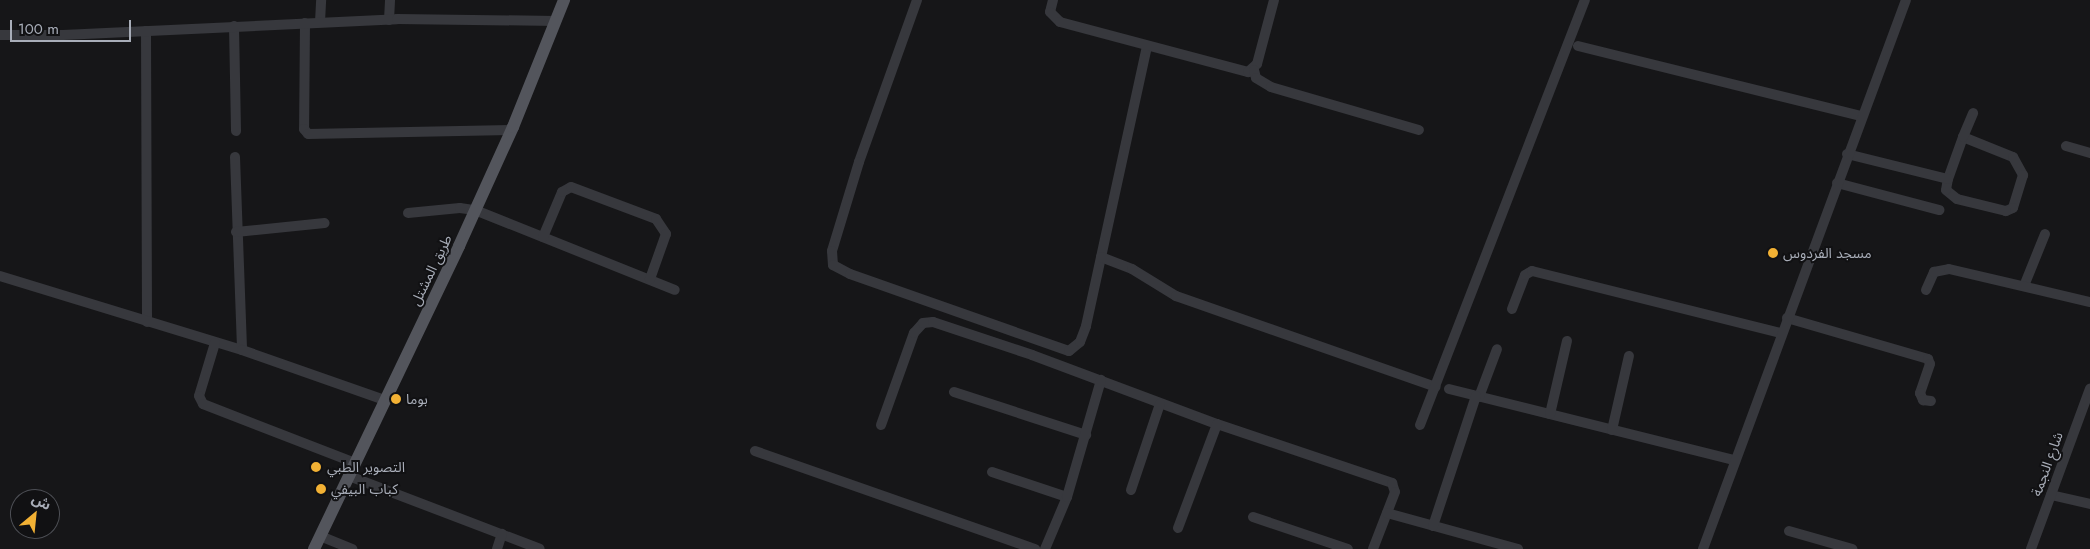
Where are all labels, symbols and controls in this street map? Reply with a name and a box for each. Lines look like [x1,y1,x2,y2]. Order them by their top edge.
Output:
scale bar [12,10,134,42]
text: 100 m [18,18,59,40]
street label: طريق المشتل [407,232,455,308]
place label: مسجد الفردوس [1783,245,1872,261]
marker: مسجد الفردوس [1767,247,1779,259]
place label: بوما [406,391,428,407]
marker: بوما [390,393,402,405]
street label: شارع النجمة [2028,430,2066,498]
place label: التصوير الطبي [327,459,405,475]
marker: التصوير الطبي [309,460,323,474]
place label: كباب البيفي [331,481,398,497]
marker: كباب البيفي [315,483,327,495]
text: ش [28,488,55,515]
north arrow [10,489,60,539]

